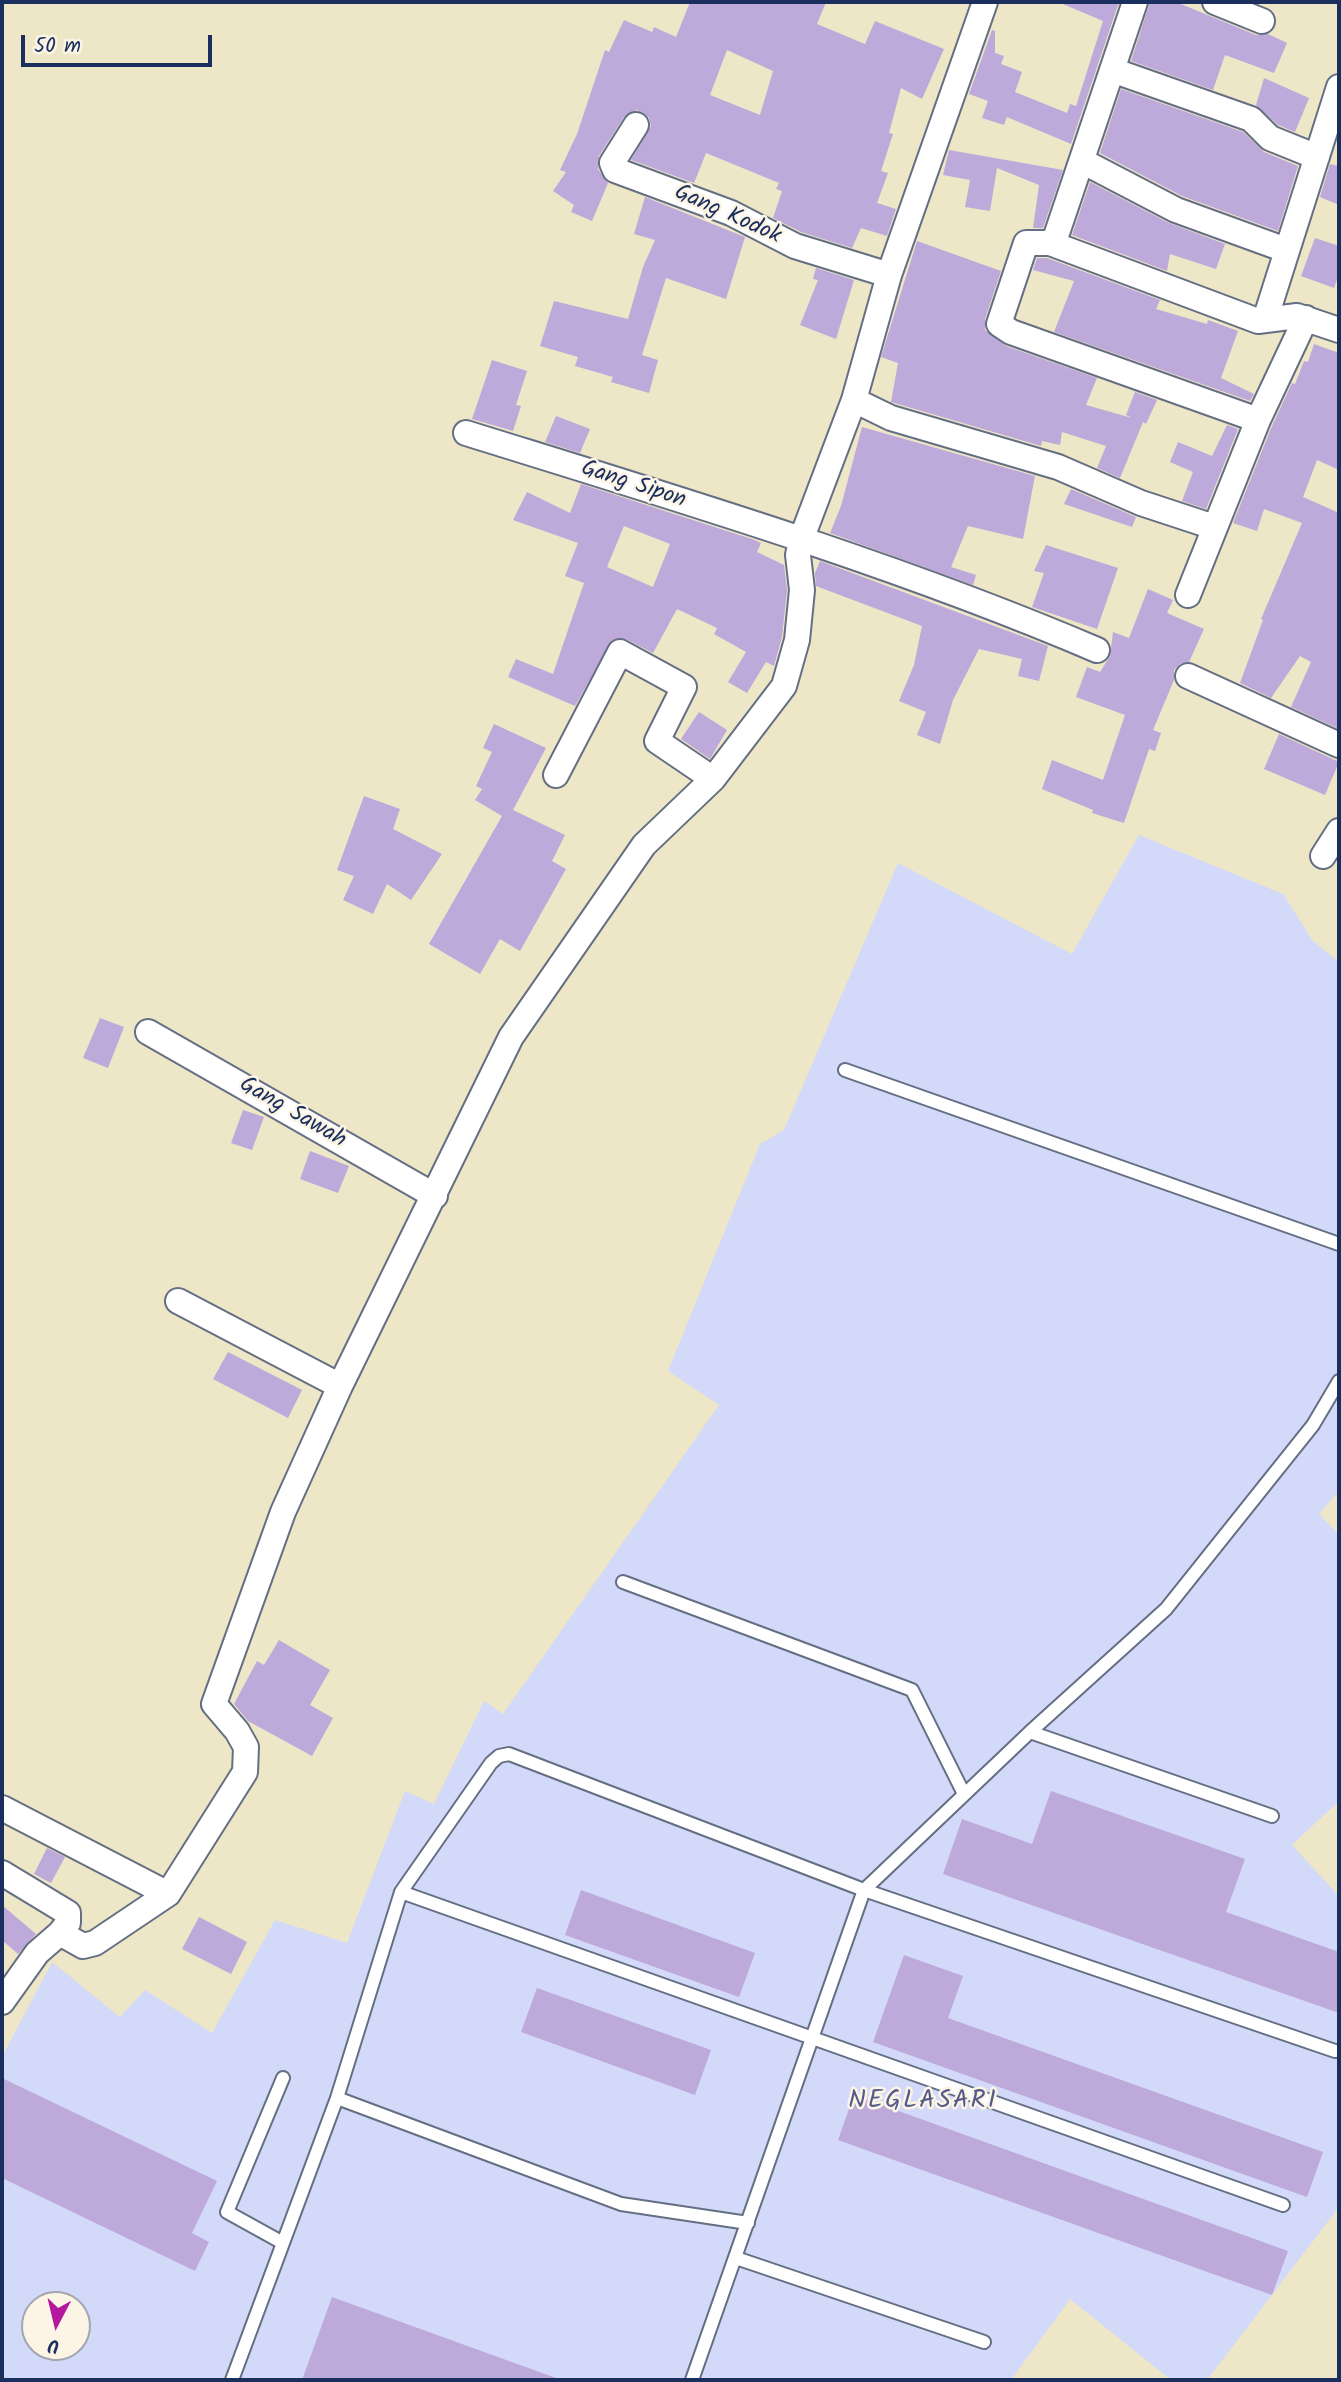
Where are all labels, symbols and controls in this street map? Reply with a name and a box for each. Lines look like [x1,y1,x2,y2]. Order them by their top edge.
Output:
scale bar [24,21,215,65]
text: 50 m [34,30,81,63]
street label: Gang Kodok [669,180,785,252]
street label: Gang Sipon [577,456,689,516]
street label: Gang Sawah [234,1072,350,1156]
district label: NEGLASARI [849,2087,997,2119]
north arrow [21,2291,91,2361]
text: U [46,2329,61,2360]

